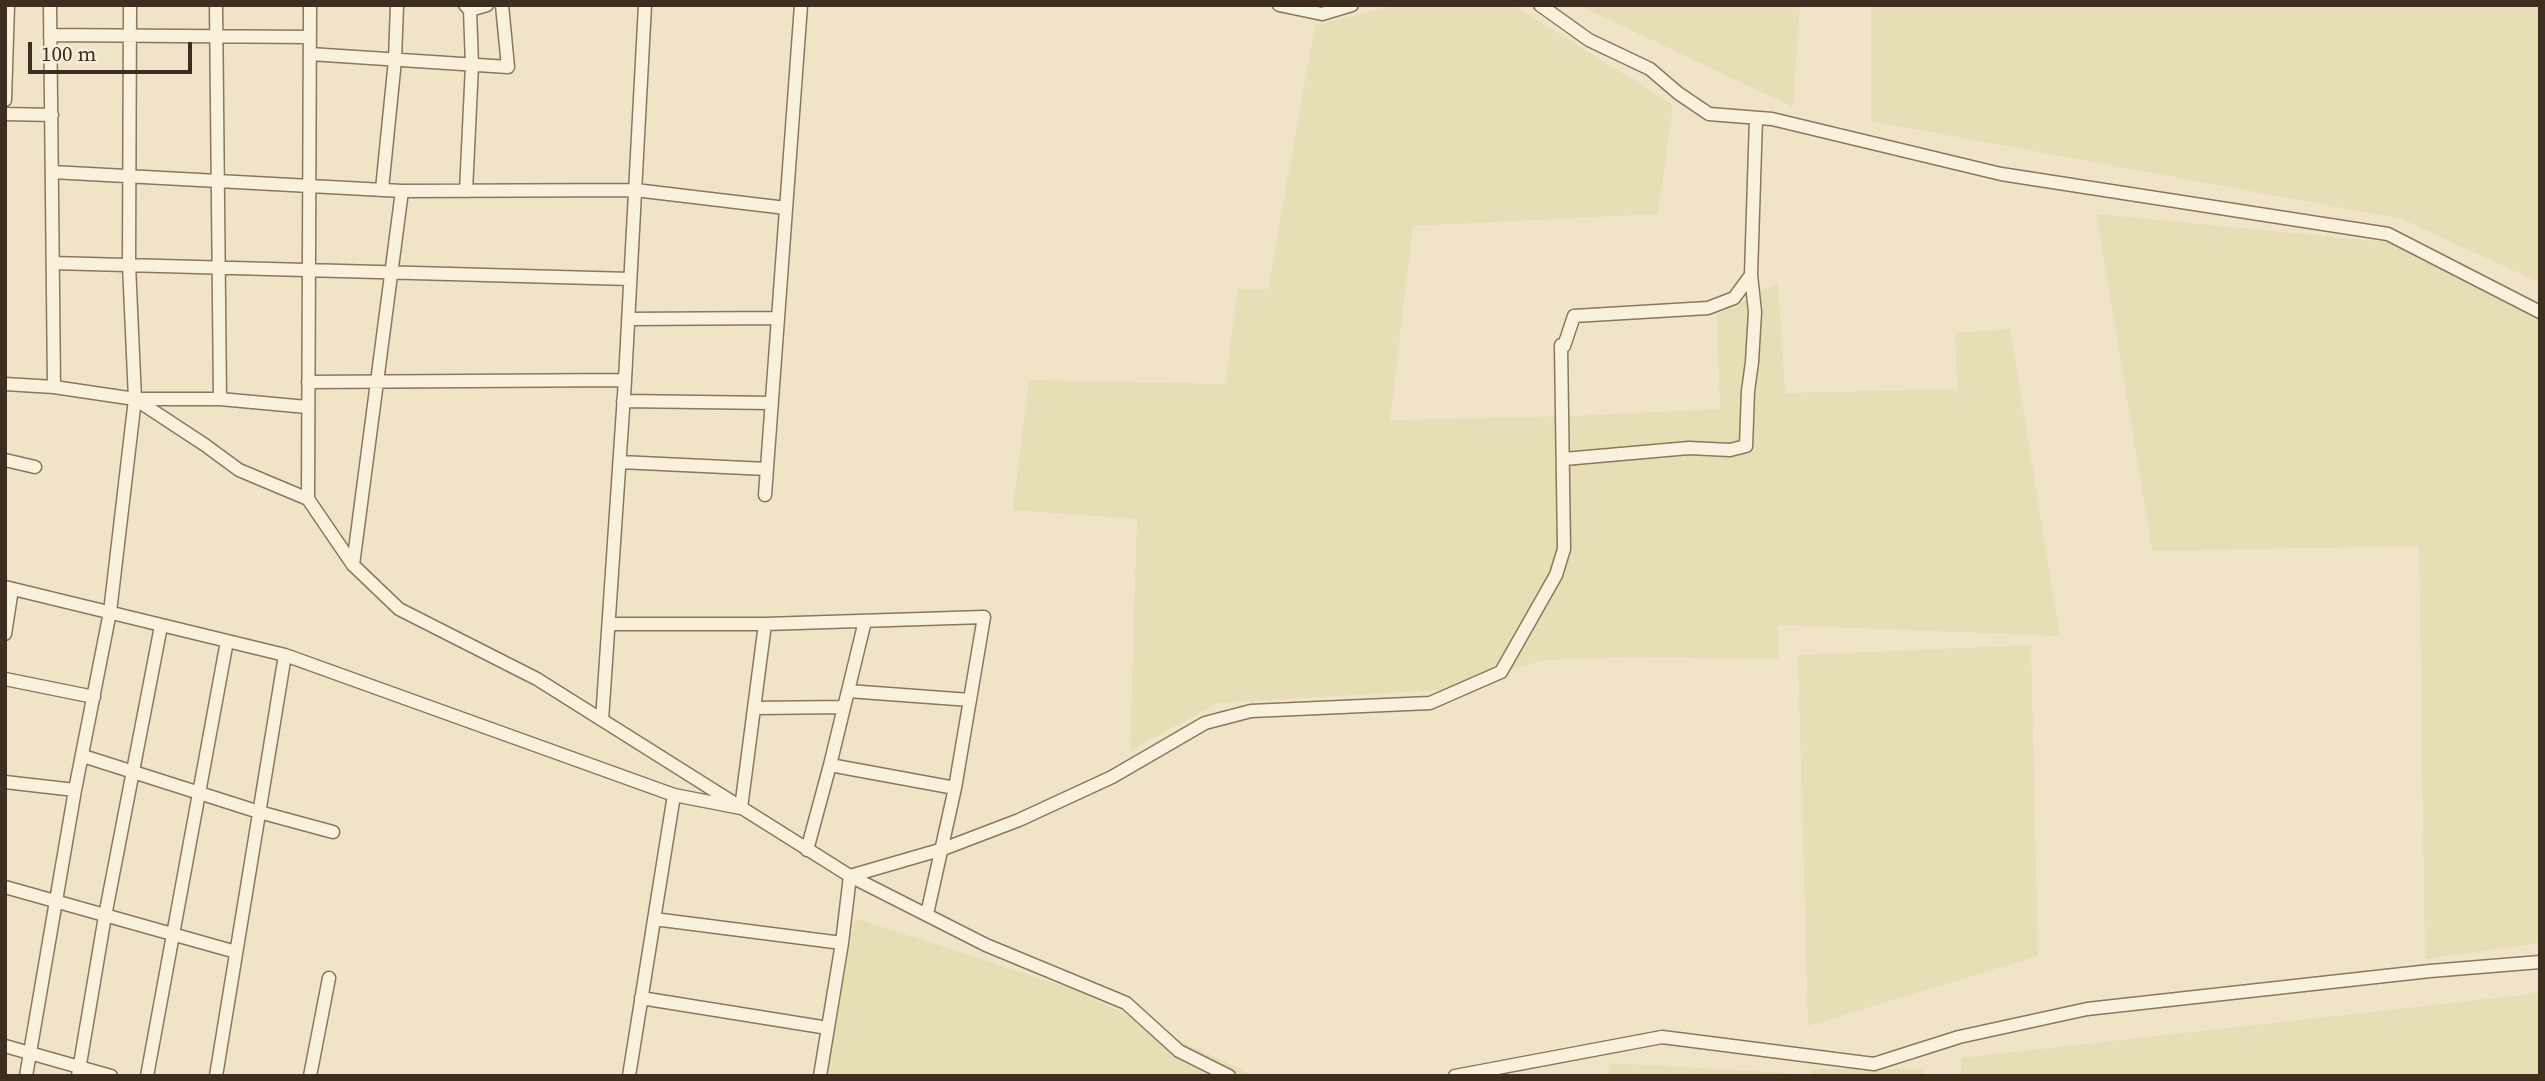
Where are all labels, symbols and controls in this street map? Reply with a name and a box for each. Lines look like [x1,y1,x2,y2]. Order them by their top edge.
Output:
scale bar [32,28,196,72]
text: 100 m [41,39,96,68]

